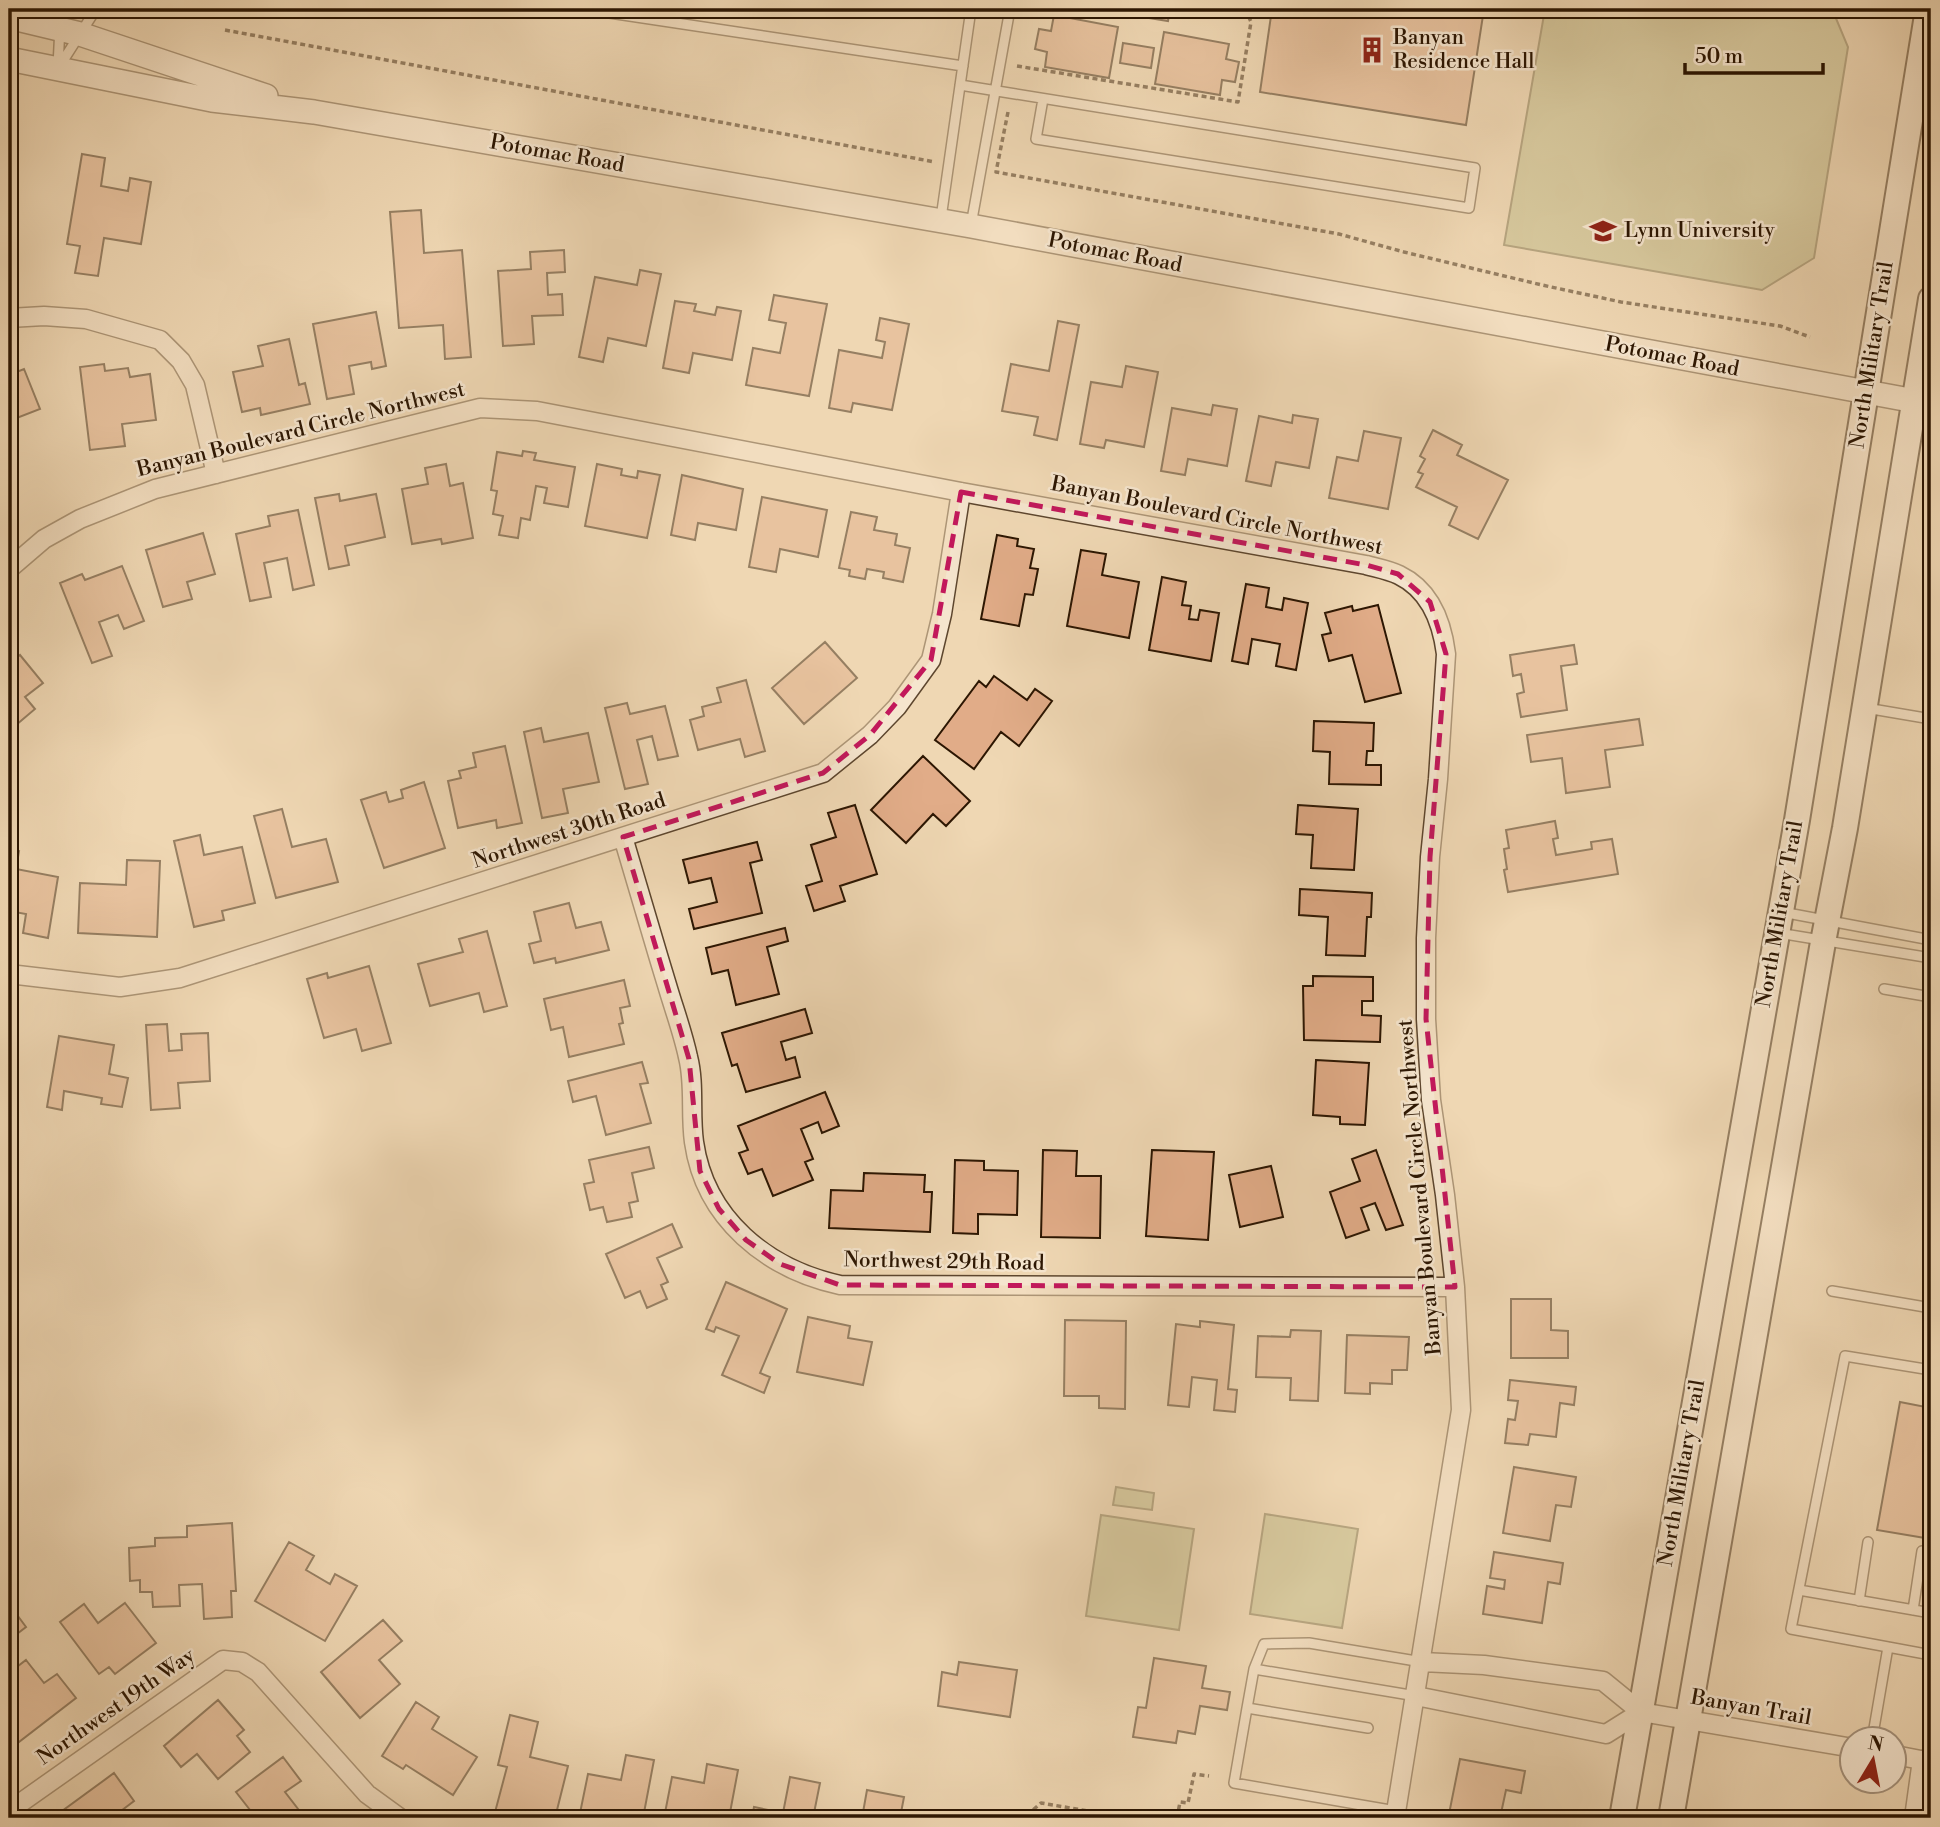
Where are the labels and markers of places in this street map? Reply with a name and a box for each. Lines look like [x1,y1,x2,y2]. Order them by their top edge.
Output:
place label: Banyan Residence Hall [1392,25,1535,75]
building icon: Banyan Residence Hall [1357,35,1387,65]
school or university icon: Lynn University [1588,216,1618,246]
place label: Lynn University [1624,218,1775,244]

